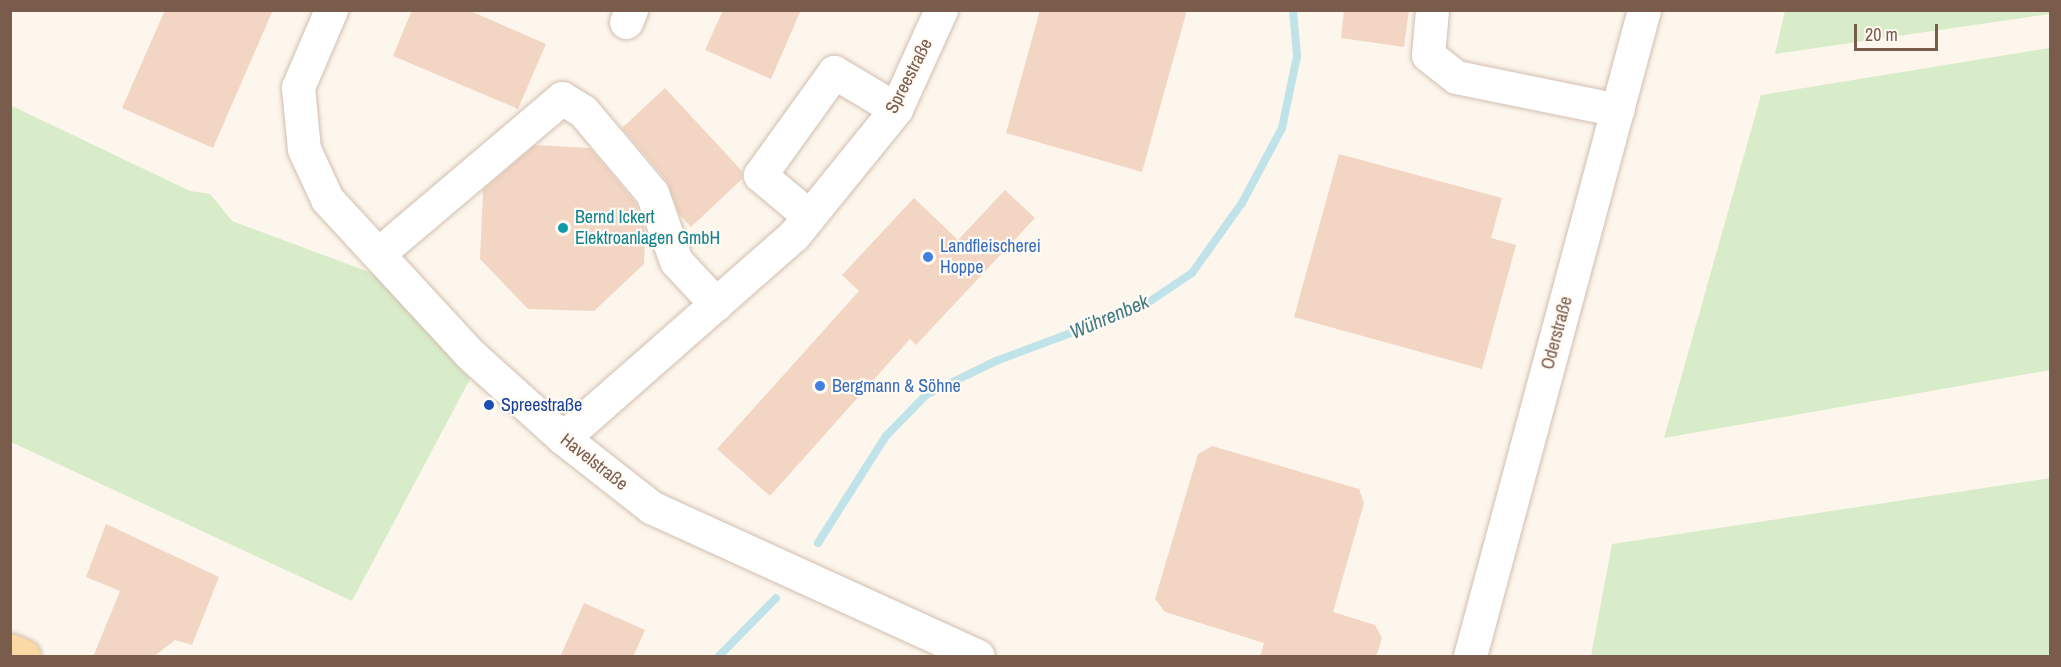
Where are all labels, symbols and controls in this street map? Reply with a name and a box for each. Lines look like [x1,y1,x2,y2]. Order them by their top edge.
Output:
scale bar [1857,12,1941,50]
text: 20 m [1865,22,1898,47]
street label: Spreestraße [881,35,937,117]
place label: Bernd Ickert Elektroanlagen GmbH [575,207,720,250]
marker: Bernd Ickert Elektroanlagen GmbH [556,221,570,235]
place label: Landfleischerei Hoppe [940,236,1041,278]
marker: Landfleischerei Hoppe [921,250,935,264]
water label: Wührenbek [1066,289,1152,343]
street label: Oderstraße [1537,294,1577,372]
place label: Bergmann & Söhne [832,375,961,397]
marker: Bergmann & Söhne [813,379,827,393]
place label: Spreestraße [501,394,582,416]
marker: Spreestraße [482,398,496,412]
street label: Havelstraße [556,429,632,495]

